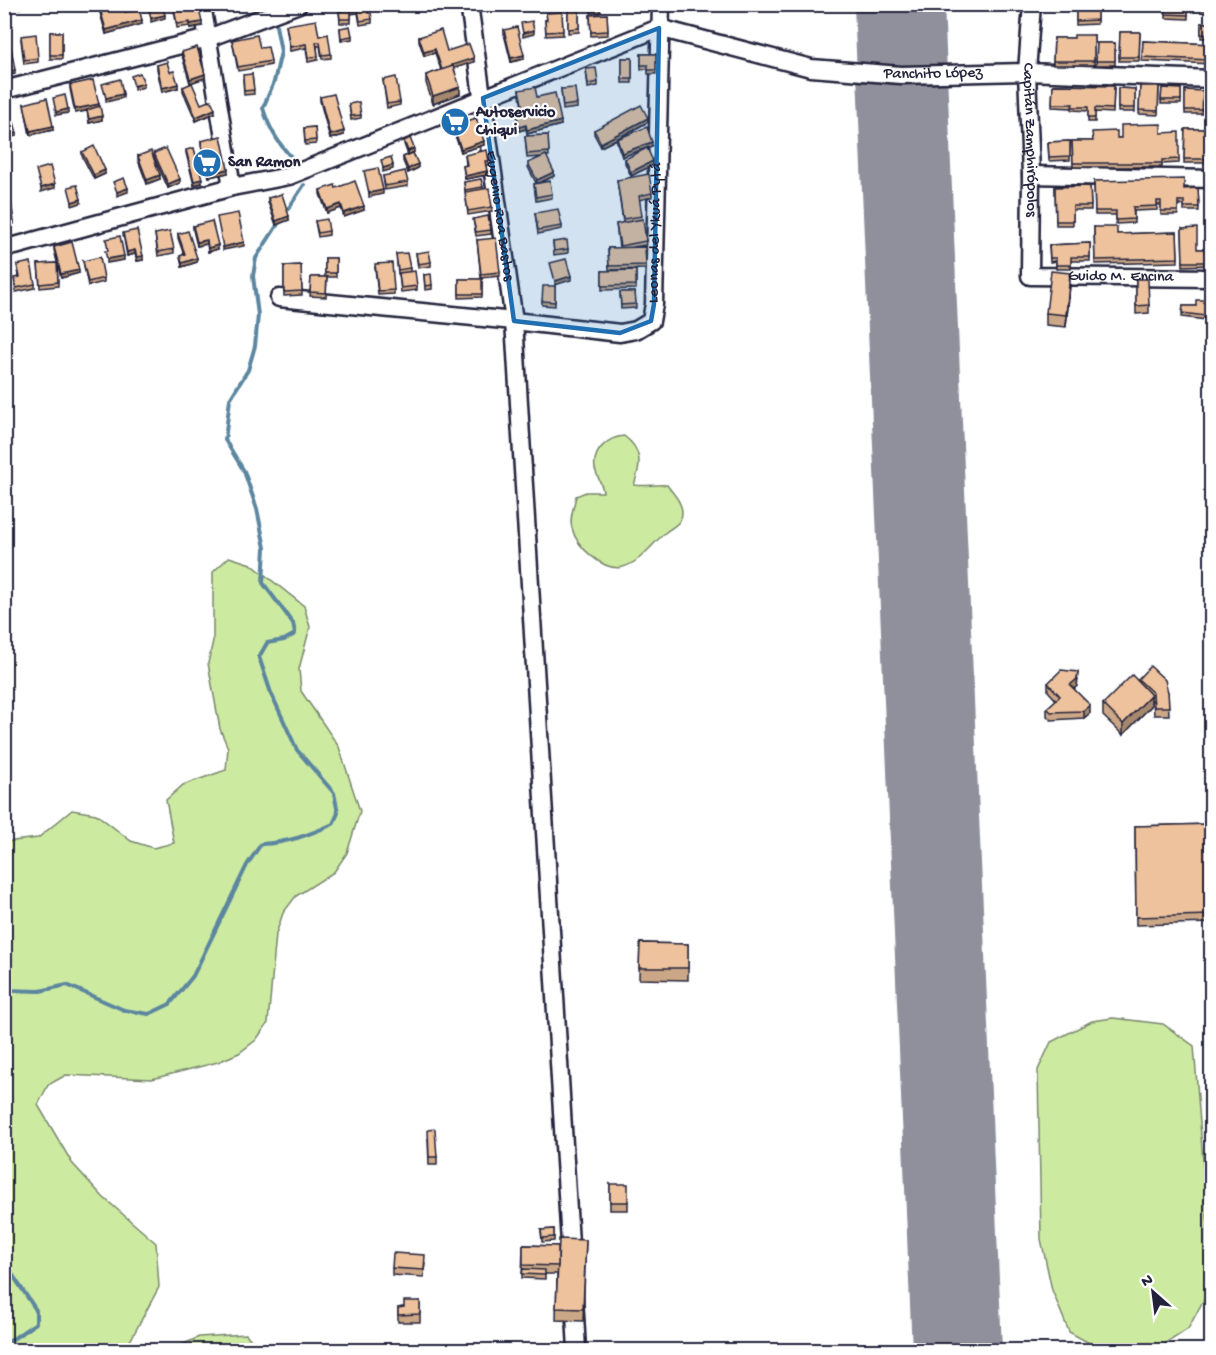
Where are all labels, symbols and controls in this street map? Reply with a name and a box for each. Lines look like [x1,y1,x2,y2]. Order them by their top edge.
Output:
street label: Capitán Zamphirópolos [1017,62,1041,218]
street label: Panchito López [882,64,984,85]
place label: Autoservicio Chiqui [475,104,556,141]
supermarket icon: Autoservicio Chiqui [439,106,471,138]
supermarket icon: San Ramon [191,147,223,179]
street label: Eugenio Roa Bastos [480,150,518,283]
place label: San Ramon [228,154,301,173]
street label: Leonas del Ykuá Pytá [645,161,667,303]
street label: Guido M. Encina [1068,267,1175,287]
north arrow [1123,1262,1183,1322]
text: N [1139,1271,1157,1293]

